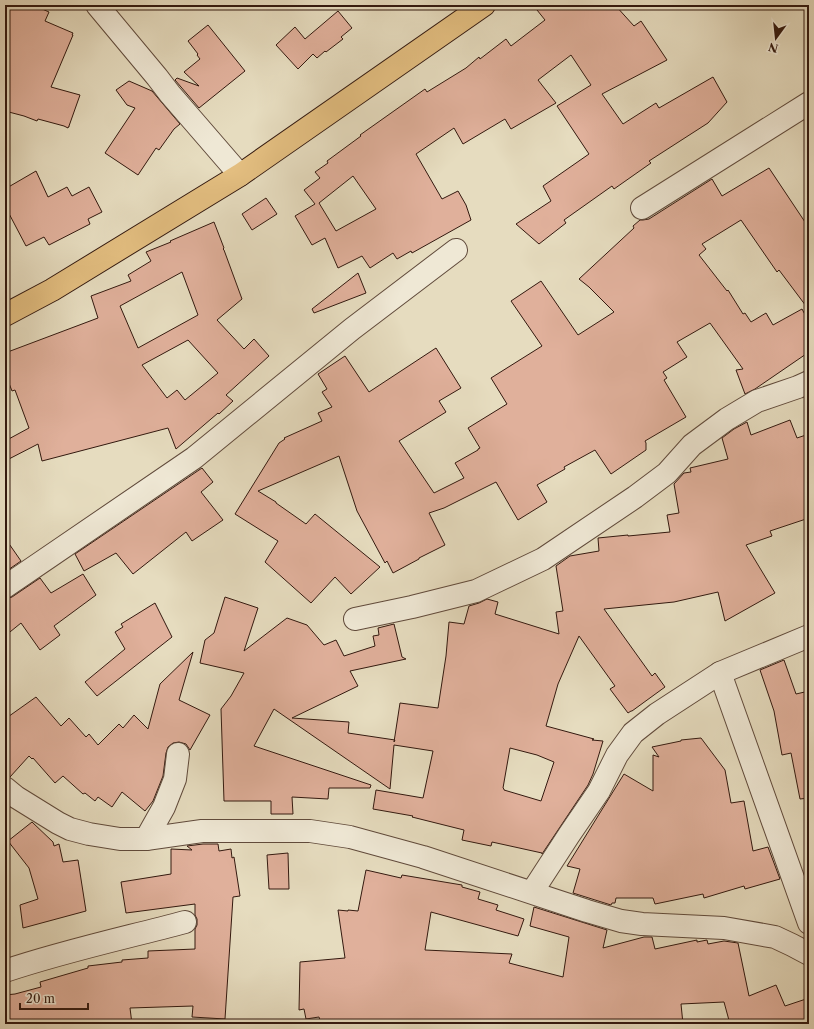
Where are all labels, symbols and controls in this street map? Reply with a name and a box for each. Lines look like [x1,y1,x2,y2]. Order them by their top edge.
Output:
north arrow [756,18,796,58]
text: N [767,40,780,56]
scale bar [20,985,88,1011]
text: 20 m [26,991,55,1006]

